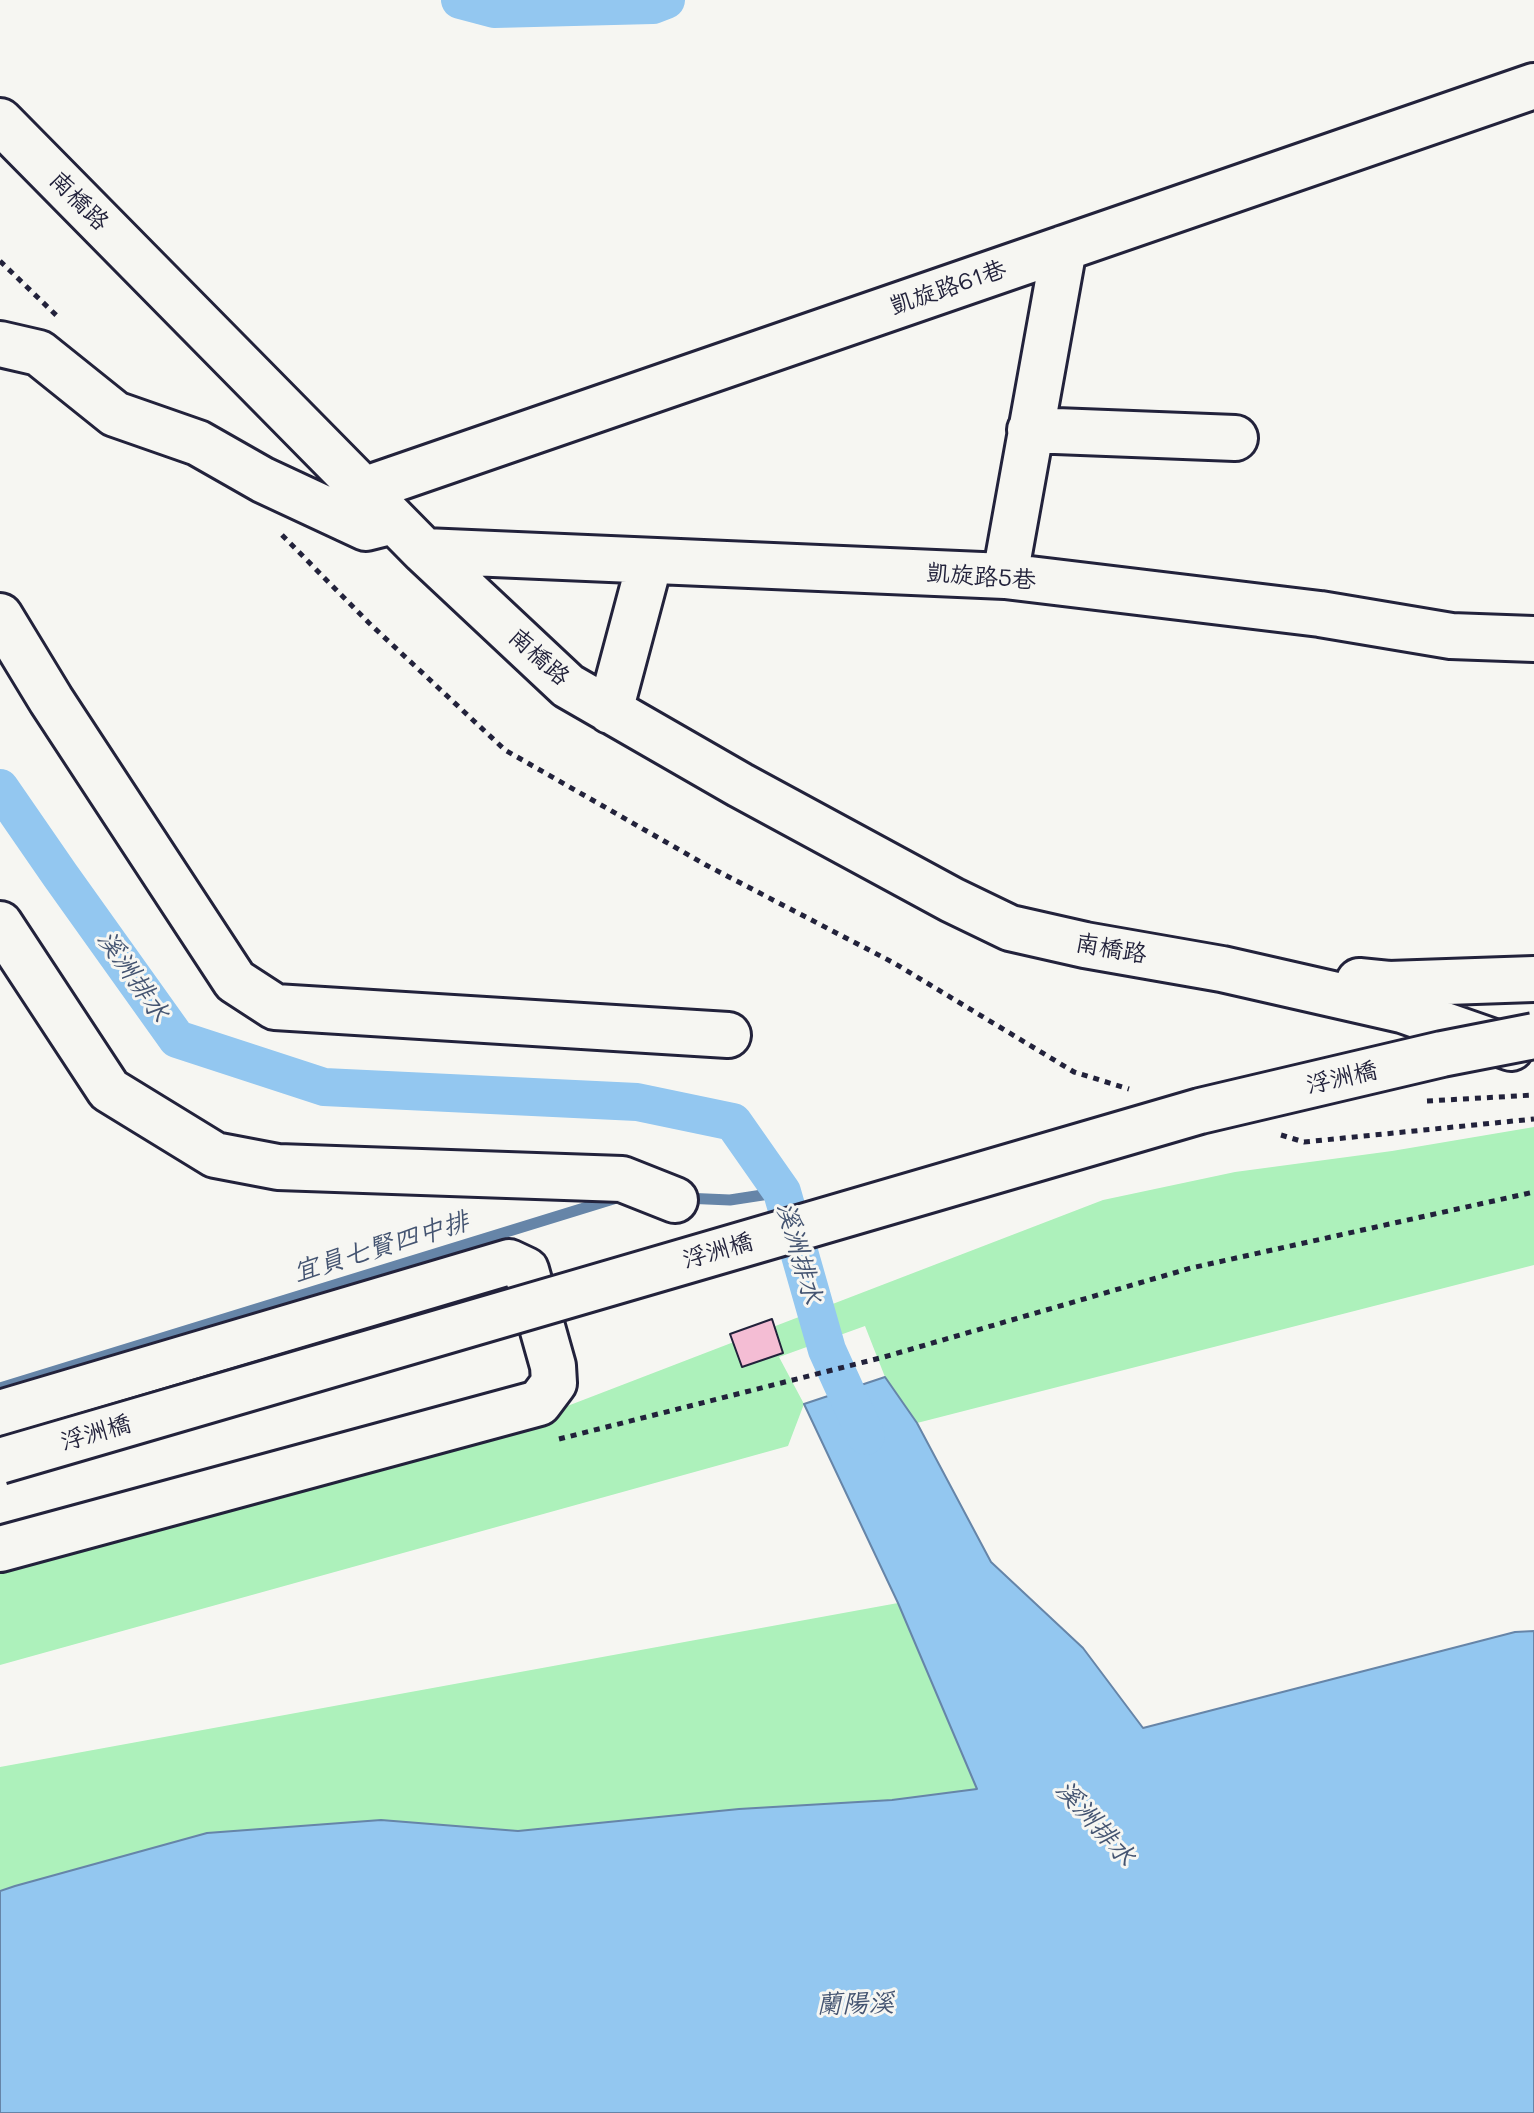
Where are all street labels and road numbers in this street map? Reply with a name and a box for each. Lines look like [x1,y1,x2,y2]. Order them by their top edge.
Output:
street label: 南橋路 [43,165,115,237]
street label: 凱旋路61巷 [886,255,1010,321]
street label: 凱旋路5巷 [925,559,1037,595]
street label: 南橋路 [503,622,575,692]
street label: 南橋路 [1073,929,1149,969]
street label: 浮洲橋 [1304,1056,1380,1100]
street label: 浮洲橋 [679,1227,757,1275]
street label: 浮洲橋 [57,1409,135,1457]

